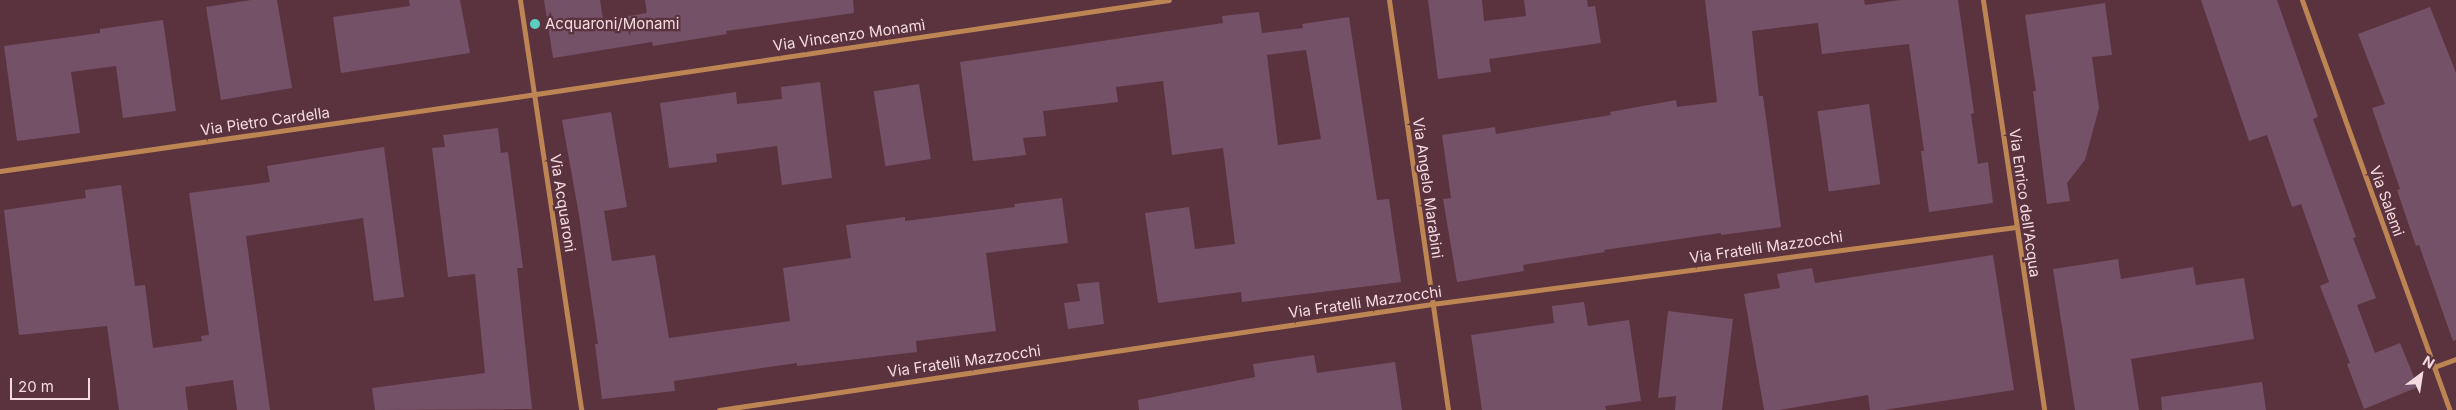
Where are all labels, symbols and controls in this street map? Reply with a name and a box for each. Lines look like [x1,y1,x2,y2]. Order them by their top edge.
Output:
place label: Acquaroni/Monami [545,15,679,33]
street label: Via Vincenzo Monamì [772,15,926,55]
marker: Acquaroni/Monami [529,18,541,30]
street label: Via Pietro Cardella [199,103,331,139]
street label: Via Angelo Marabini [1409,116,1447,260]
street label: Via Enrico dell'Acqua [2006,128,2044,278]
street label: Via Acquaroni [546,153,580,253]
street label: Via Salemi [2366,163,2408,239]
street label: Via Fratelli Mazzocchi [1688,227,1844,267]
street label: Via Fratelli Mazzocchi [1287,282,1443,322]
street label: Via Fratelli Mazzocchi [886,341,1042,381]
north arrow [2396,350,2446,400]
text: N [2420,352,2438,372]
scale bar [12,368,92,400]
text: 20 m [18,377,54,396]

